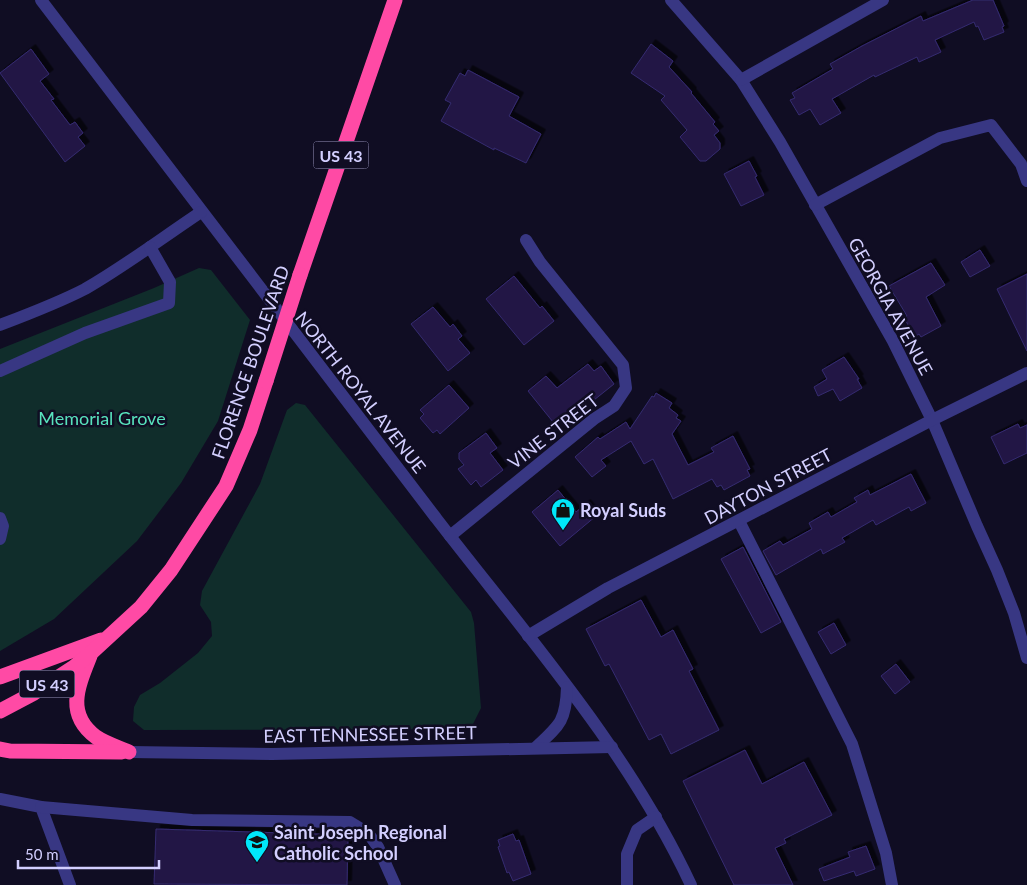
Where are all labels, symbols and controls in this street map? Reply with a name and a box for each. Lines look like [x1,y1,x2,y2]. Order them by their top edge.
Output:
road number: US 43 [314,142,368,168]
street label: GEORGIA AVENUE [844,233,938,379]
street label: FLORENCE BOULEVARD [207,262,293,462]
street label: NORTH ROYAL AVENUE [291,307,431,477]
street label: VINE STREET [503,389,603,473]
park label: Memorial Grove [38,407,166,429]
street label: DAYTON STREET [700,443,836,529]
shop icon: Royal Suds [550,497,576,531]
place label: Royal Suds [580,499,666,521]
road number: US 43 [20,671,74,698]
street label: EAST TENNESSEE STREET [263,721,477,747]
place label: Saint Joseph Regional Catholic School [274,821,447,864]
school or university icon: Saint Joseph Regional Catholic School [244,829,270,863]
scale bar [18,838,159,870]
text: 50 m [25,845,59,863]

